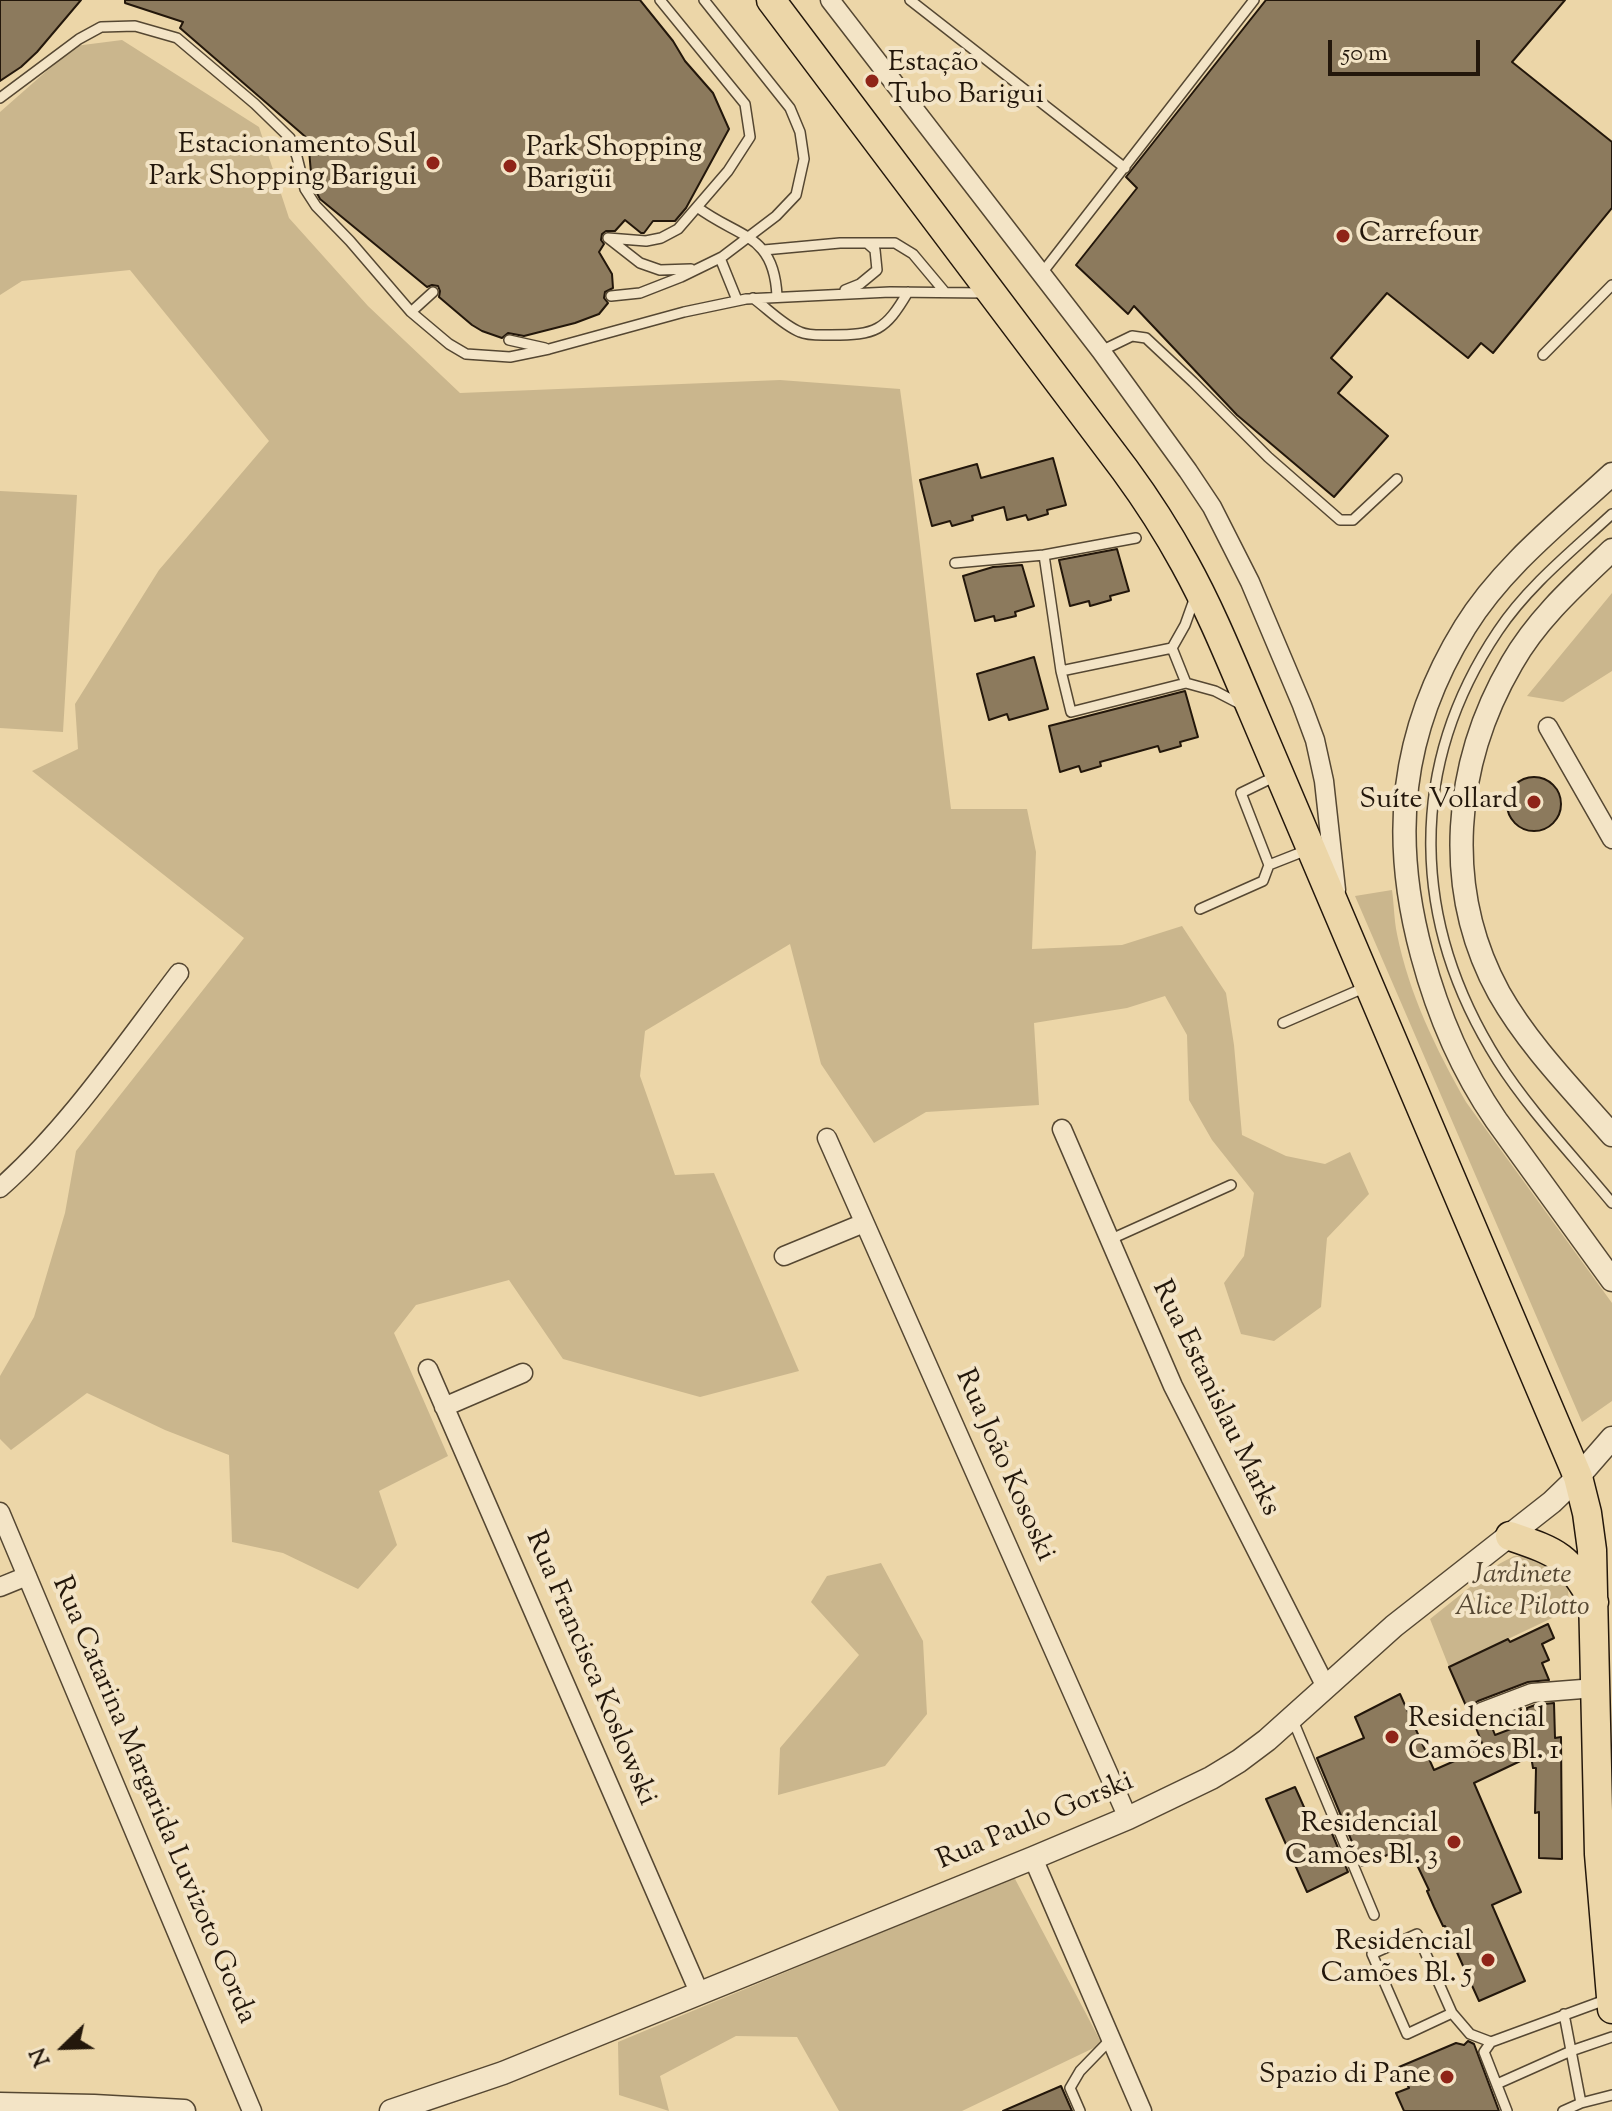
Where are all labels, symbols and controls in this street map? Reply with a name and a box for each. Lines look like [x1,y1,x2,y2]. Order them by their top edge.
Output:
scale bar [1332,24,1484,74]
text: 50 m [1342,37,1388,71]
place label: Estação Tubo Barigui [888,48,1044,114]
marker: Estação Tubo Barigui [863,72,881,90]
place label: Estacionamento Sul Park Shopping Barigui [149,130,417,196]
place label: Park Shopping Barigüi [526,133,702,199]
marker: Estacionamento Sul Park Shopping Barigui [424,154,442,172]
marker: Park Shopping Barigüi [501,157,519,175]
place label: Carrefour [1359,219,1479,253]
marker: Carrefour [1334,227,1352,245]
place label: Suíte Vollard [1359,785,1518,819]
marker: Suíte Vollard [1525,793,1543,811]
street label: Rua Estanislau Marks [1142,1276,1286,1522]
street label: Rua João Kososki [946,1365,1060,1567]
street label: Rua Francisca Koslowski [516,1527,662,1811]
park label: Jardinete Alice Pilotto [1455,1560,1589,1626]
street label: Rua Catarina Margarida Luvizoto Gorda [42,1572,262,2030]
place label: Residencial Camões Bl. 1 [1408,1704,1559,1770]
marker: Residencial Camões Bl. 1 [1383,1728,1401,1746]
street label: Rua Paulo Gorski [933,1766,1139,1880]
place label: Residencial Camões Bl. 3 [1285,1809,1438,1875]
marker: Residencial Camões Bl. 3 [1445,1833,1463,1851]
place label: Residencial Camões Bl. 5 [1321,1927,1472,1993]
marker: Residencial Camões Bl. 5 [1479,1951,1497,1969]
north arrow [24,2007,104,2087]
text: N [24,2042,60,2071]
place label: Spazio di Pane [1259,2060,1431,2094]
marker: Spazio di Pane [1438,2068,1456,2086]

